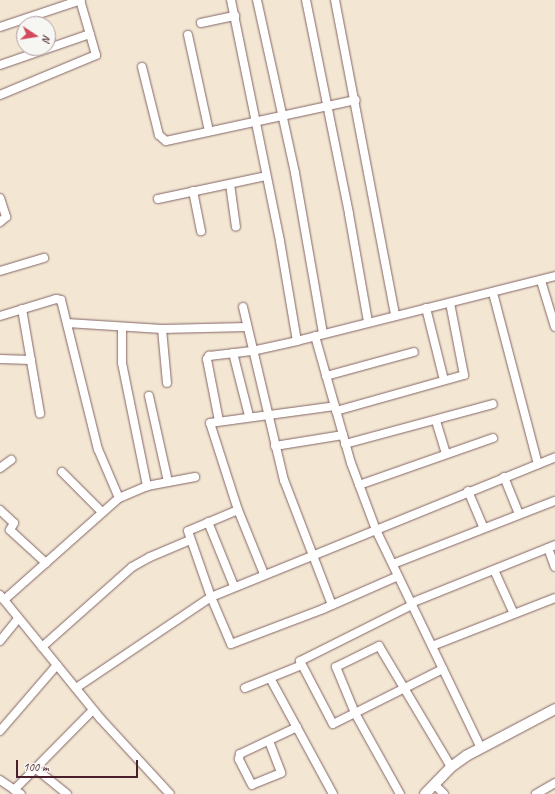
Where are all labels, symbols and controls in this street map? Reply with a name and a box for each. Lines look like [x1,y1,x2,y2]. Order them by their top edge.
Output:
north arrow [16,16,56,56]
text: N [39,33,54,43]
scale bar [18,752,140,778]
text: 100 m [23,759,49,775]

